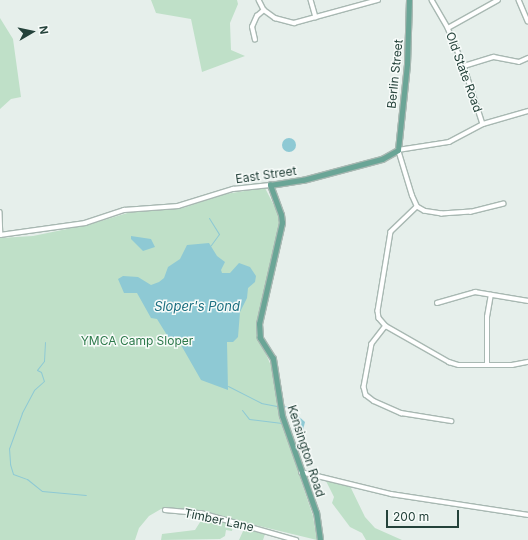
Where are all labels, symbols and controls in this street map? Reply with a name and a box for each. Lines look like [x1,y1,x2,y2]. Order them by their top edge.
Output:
north arrow [12,12,52,52]
text: N [36,25,51,35]
street label: Old State Road [443,30,485,114]
street label: Berlin Street [384,39,406,109]
street label: East Street [235,164,297,186]
water label: Sloper's Pond [154,298,240,314]
park label: YMCA Camp Sloper [81,334,193,348]
street label: Kensington Road [284,403,328,499]
scale bar [388,502,461,528]
street label: Timber Lane [183,506,255,534]
text: 200 m [393,509,429,524]

